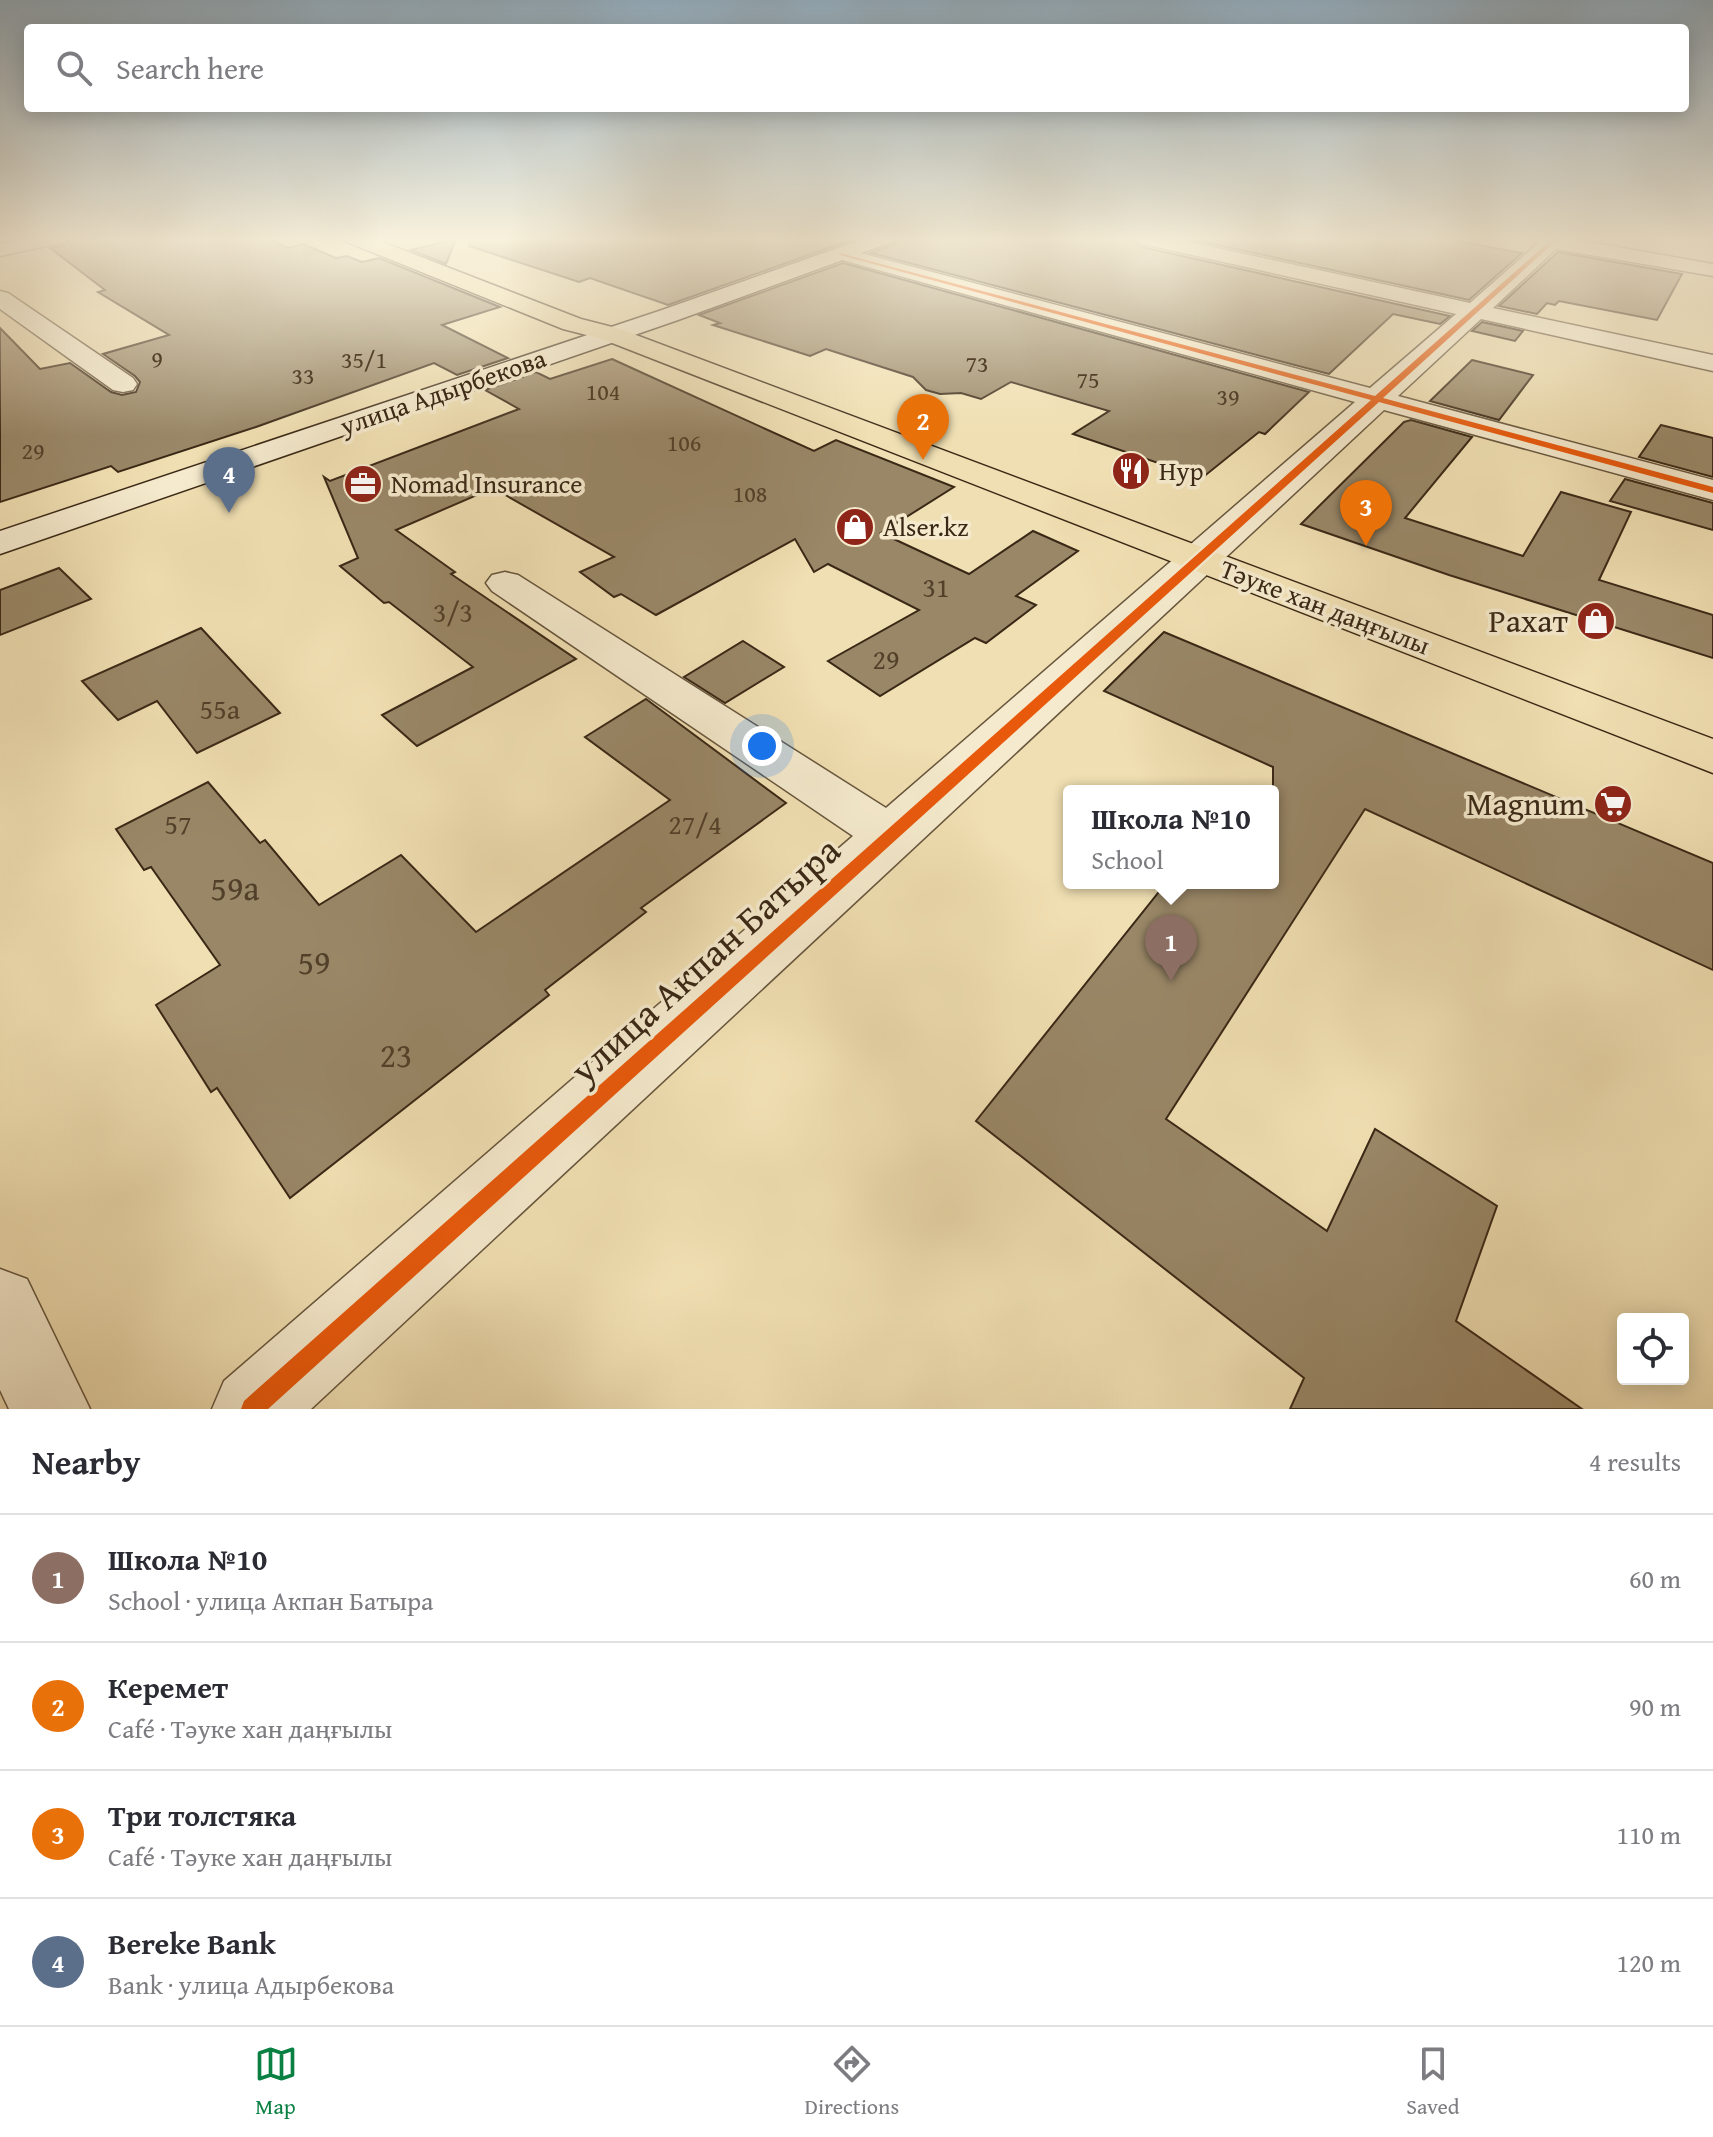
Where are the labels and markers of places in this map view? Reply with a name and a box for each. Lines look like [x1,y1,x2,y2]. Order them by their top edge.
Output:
pin: 2 [897,394,949,460]
pin: 4 [203,447,255,513]
restaurant icon: Нур [1110,450,1152,492]
place label: Нур [1159,451,1204,490]
office icon: Nomad Insurance [342,463,384,505]
place label: Nomad Insurance [391,464,582,503]
pin: 3 [1340,480,1392,546]
shop icon: Alser.kz [834,506,876,548]
place label: Alser.kz [883,507,968,546]
place label: Рахат [1489,597,1569,644]
shop icon: Рахат [1575,600,1617,642]
place label: Magnum [1466,780,1585,827]
supermarket icon: Magnum [1592,783,1634,825]
pin: 1 [1145,915,1197,981]

